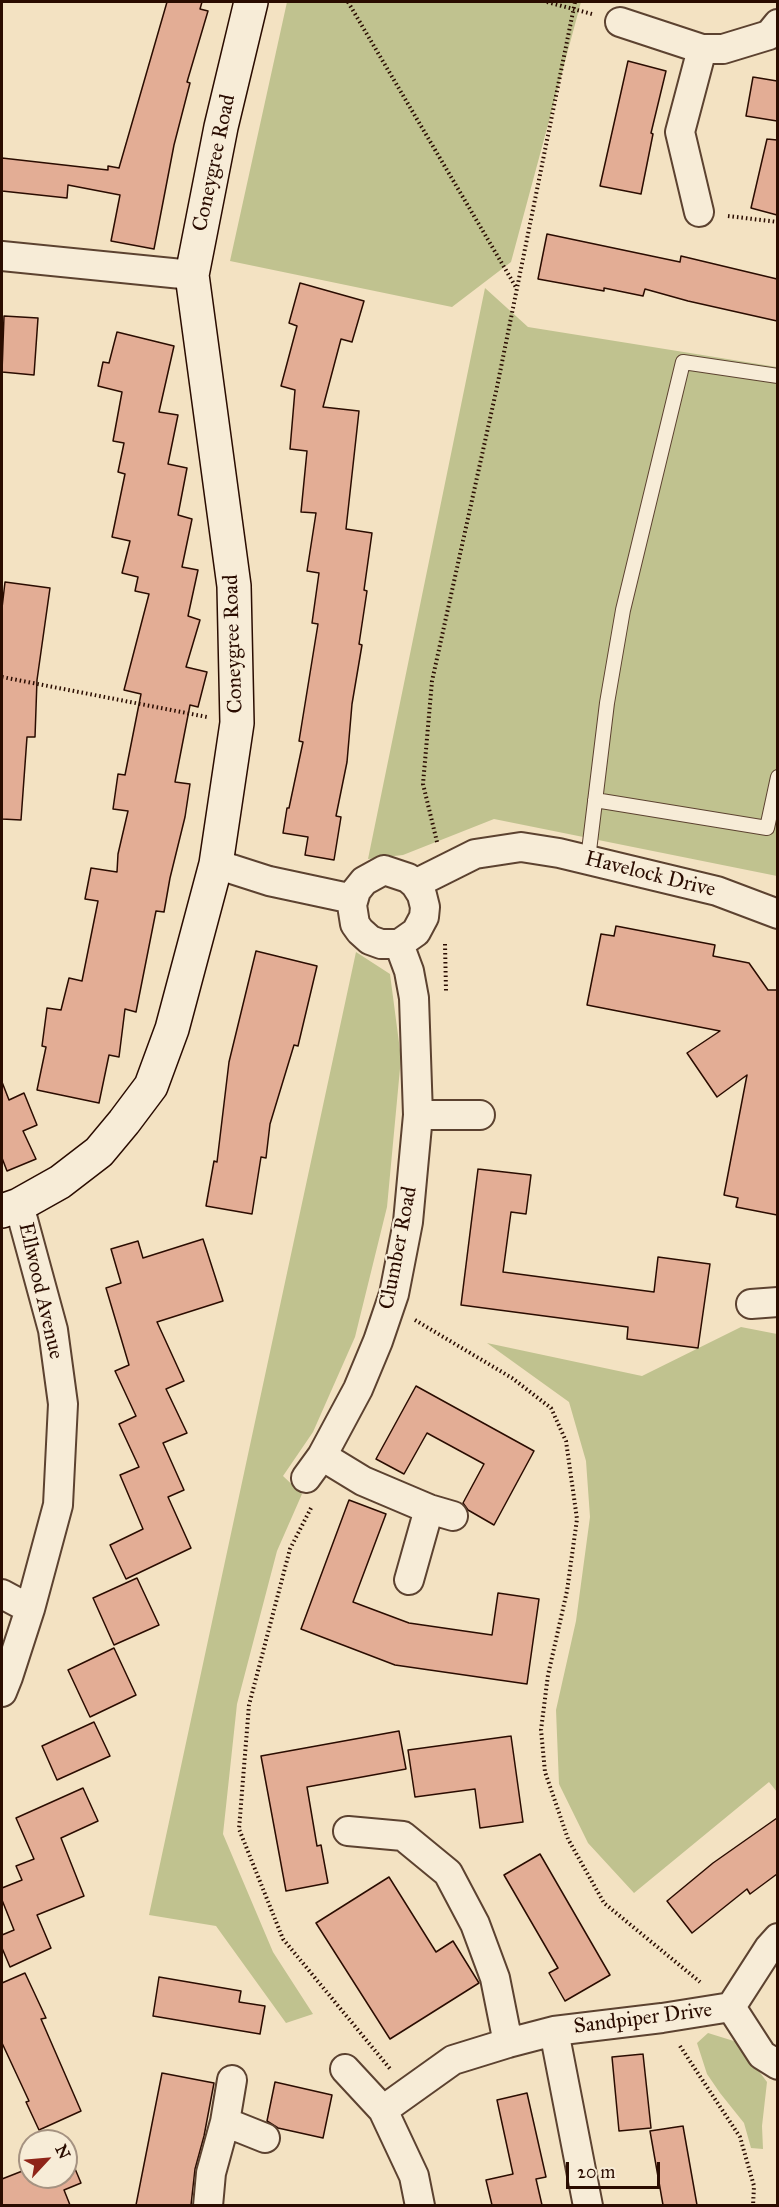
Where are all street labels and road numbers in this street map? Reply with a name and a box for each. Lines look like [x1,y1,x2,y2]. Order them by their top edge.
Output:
street label: Coneygree Road [188,92,242,234]
street label: Coneygree Road [219,574,249,714]
street label: Havelock Drive [582,847,718,903]
street label: Clumber Road [375,1184,423,1312]
street label: Ellwood Avenue [12,1220,68,1362]
street label: Sandpiper Drive [572,1998,714,2040]

